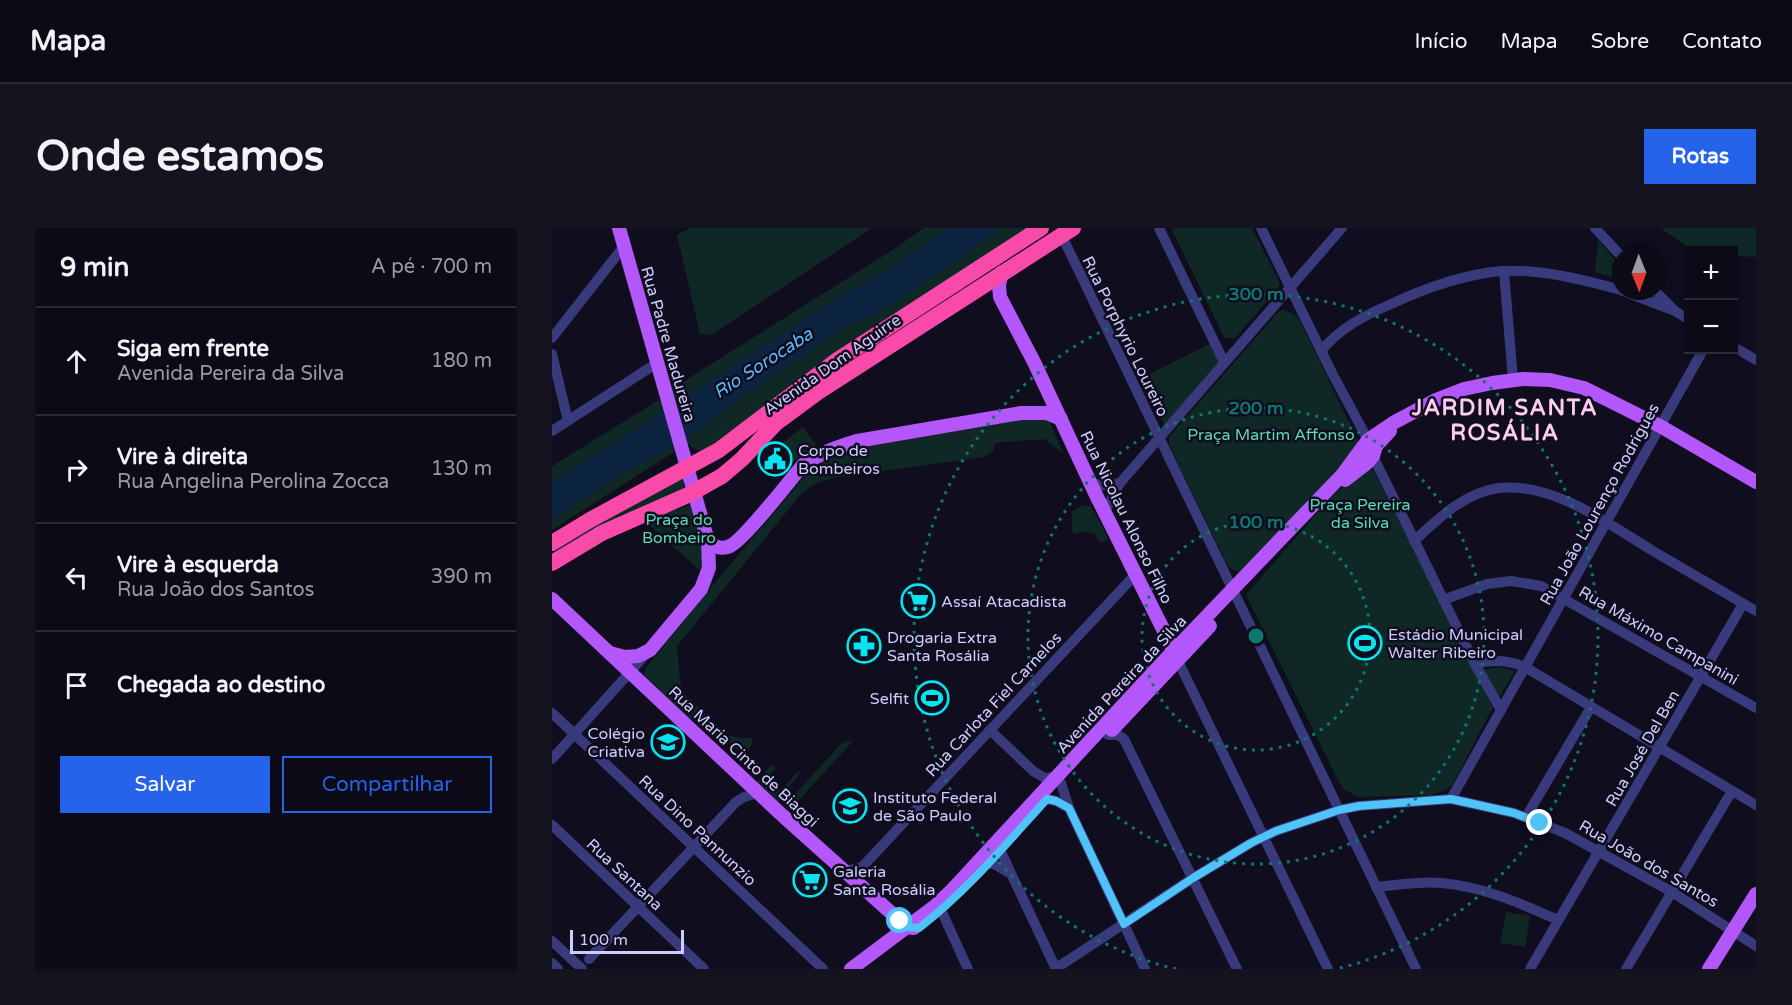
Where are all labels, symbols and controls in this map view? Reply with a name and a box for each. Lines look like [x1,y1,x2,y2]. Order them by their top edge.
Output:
text: Mapa [30,24,106,58]
text: Início [1415,29,1467,54]
text: Mapa [1500,29,1558,54]
text: Sobre [1591,29,1649,54]
text: Contato [1682,29,1762,54]
button: Rotas [1644,129,1756,184]
text: Onde estamos [36,131,324,182]
north arrow [1612,246,1666,300]
map controls [1684,246,1738,354]
button: + [1684,246,1738,300]
text: 9 min [60,252,129,283]
street label: Rua Porphyrio Loureiro [1077,253,1173,420]
text: A pé · 700 m [371,255,492,279]
street label: Rua Padre Madureira [636,264,700,424]
text: 300 m [1228,283,1284,305]
button: − [1684,300,1738,354]
street label: Avenida Dom Aguirre [760,310,905,420]
water label: Rio Sorocaba [709,322,817,403]
text: Siga em frente [117,336,269,362]
icon: ahead [60,345,93,378]
text: 180 m [431,349,492,373]
text: Avenida Pereira da Silva [117,362,344,386]
district label: JARDIM SANTA ROSÁLIA [1411,395,1598,446]
text: 200 m [1228,397,1284,419]
street label: Rua João Lourenço Rodrigues [1536,400,1664,609]
park label: Praça Martim Affonso [1187,425,1355,445]
street label: Rua Nicolau Alonso Filho [1076,428,1177,607]
public building icon: Corpo de Bombeiros [757,441,793,477]
place label: Corpo de Bombeiros [798,441,880,479]
text: Vire à direita [117,444,248,470]
icon: right [60,453,93,486]
text: 130 m [431,457,492,481]
text: Rua Angelina Perolina Zocca [117,470,389,494]
park label: Praça Pereira da Silva [1309,495,1411,533]
park label: Praça do Bombeiro [642,510,716,548]
text: 100 m [1228,511,1284,533]
text: Vire à esquerda [117,552,279,578]
icon: left [60,561,93,594]
text: 390 m [431,565,492,589]
text: Rua João dos Santos [117,578,314,602]
street label: Rua Máximo Campanini [1575,582,1742,690]
supermarket icon: Assaí Atacadista [900,583,936,619]
place label: Assaí Atacadista [941,592,1066,612]
street label: Avenida Pereira da Silva [1052,611,1191,758]
sports icon: Estádio Municipal Walter Ribeiro [1347,625,1383,661]
place label: Estádio Municipal Walter Ribeiro [1388,625,1523,663]
centre of rings [1246,626,1266,646]
pharmacy icon: Drogaria Extra Santa Rosália [846,628,882,664]
place label: Drogaria Extra Santa Rosália [887,628,997,666]
street label: Rua Carlota Fiel Carnelos [921,628,1066,781]
icon: arrive [60,669,93,702]
text: Chegada ao destino [117,672,325,698]
sports icon: Selfit [914,680,950,716]
street label: Rua Maria Cinto de Biaggi [664,682,823,832]
street label: Rua José Del Ben [1601,687,1684,810]
place label: Selfit [870,689,909,709]
place label: Colégio Criativa [588,724,645,762]
school or university icon: Colégio Criativa [650,724,686,760]
button: Salvar [60,756,270,813]
button: Compartilhar [282,756,492,813]
street label: Rua Dino Pannunzio [634,771,760,890]
school or university icon: Instituto Federal de São Paulo [832,788,868,824]
place label: Instituto Federal de São Paulo [873,788,997,826]
route end [1526,809,1552,835]
street label: Rua João dos Santos [1575,816,1722,912]
street label: Rua Santana [582,835,666,915]
supermarket icon: Galeria Santa Rosália [792,862,828,898]
place label: Galeria Santa Rosália [833,862,935,900]
route start [886,907,912,933]
scale bar [570,927,684,954]
text: 100 m [579,930,628,950]

